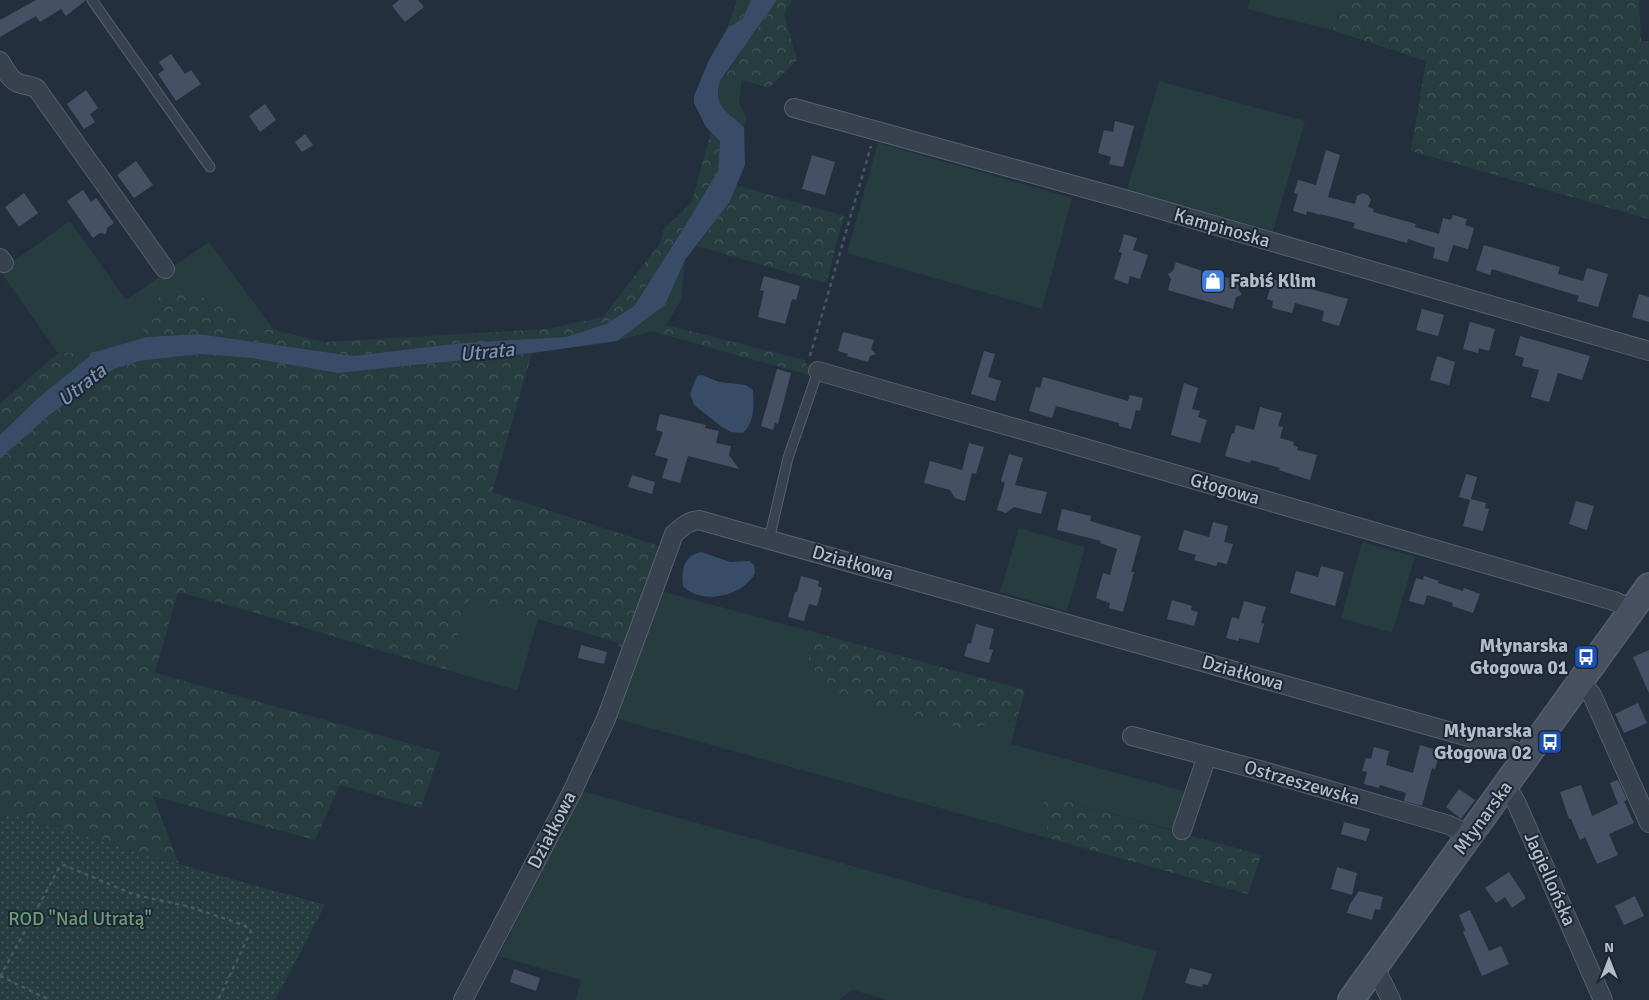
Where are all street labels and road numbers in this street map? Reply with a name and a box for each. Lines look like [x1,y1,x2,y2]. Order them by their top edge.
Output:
street label: Kampinoska [1171,203,1273,253]
street label: Głogowa [1187,468,1263,510]
street label: Działkowa [809,540,897,586]
street label: Działkowa [1199,650,1287,696]
street label: Ostrzeszewska [1241,755,1363,811]
street label: Młynarska [1448,776,1518,860]
street label: Działkowa [522,787,582,873]
street label: Jagiellońska [1519,828,1581,930]

